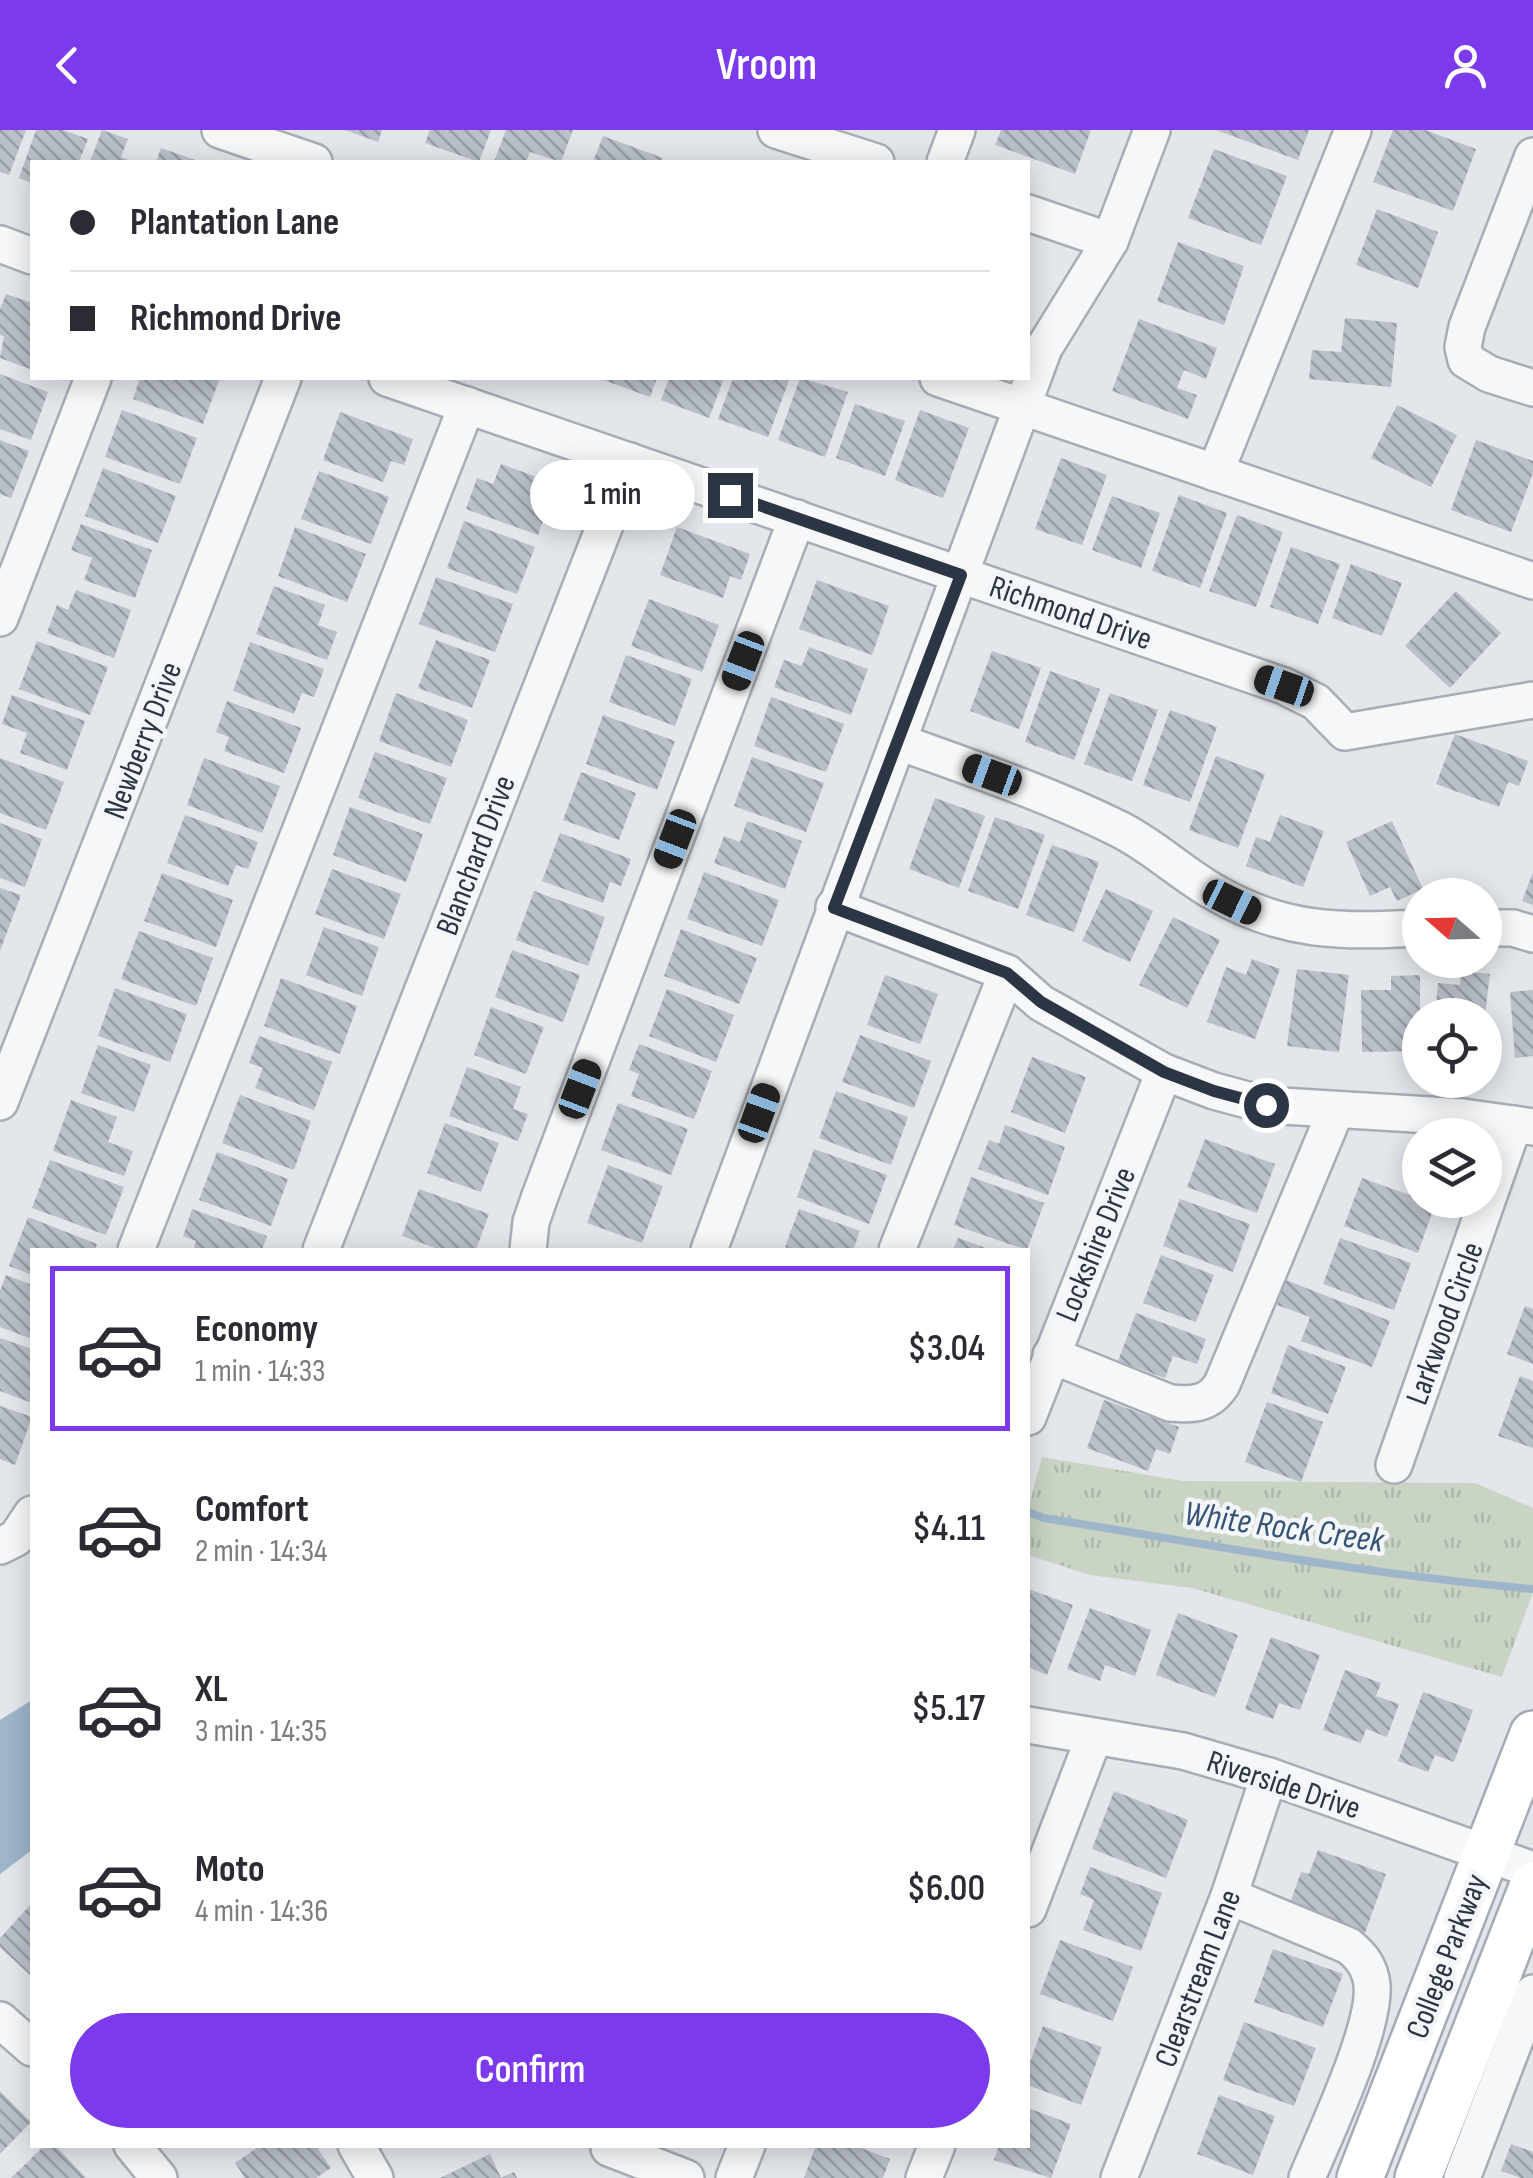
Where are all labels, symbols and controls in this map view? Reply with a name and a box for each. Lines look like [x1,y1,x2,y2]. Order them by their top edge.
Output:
icon: back [40,38,95,93]
text: Vroom [716,38,817,93]
icon: person [1438,38,1493,93]
text: Plantation Lane [130,200,339,245]
text: Richmond Drive [130,296,341,341]
callout: 1 min [530,460,695,530]
route end [708,473,753,518]
text: 1 min [583,475,642,514]
street label: Richmond Drive [984,567,1157,659]
car [718,628,768,694]
street label: Newberry Drive [96,656,191,825]
car [1251,662,1317,710]
car [959,751,1025,799]
street label: Blanchard Drive [428,770,525,941]
car [650,806,700,872]
car [1198,875,1266,929]
north arrow [1402,878,1502,978]
map controls [1402,878,1502,1218]
button: locate [1402,998,1502,1098]
car [555,1056,605,1122]
car [735,1080,783,1146]
route start [1244,1083,1289,1128]
button: layers [1402,1118,1502,1218]
street label: Lockshire Drive [1048,1162,1145,1327]
street label: Larkwood Circle [1398,1237,1493,1410]
icon: car [75,1304,165,1394]
text: Economy [195,1307,318,1352]
text: $3.04 [908,1326,985,1371]
text: 1 min · 14:33 [195,1352,326,1391]
icon: car [75,1484,165,1574]
text: Comfort [195,1487,309,1532]
water label: White Rock Creek [1181,1492,1387,1563]
text: $4.11 [912,1506,985,1551]
text: 2 min · 14:34 [195,1532,327,1571]
icon: car [75,1664,165,1754]
text: XL [195,1667,228,1712]
text: $5.17 [911,1686,985,1731]
text: 3 min · 14:35 [195,1712,327,1751]
street label: Riverside Drive [1202,1742,1365,1829]
icon: car [75,1844,165,1934]
text: Moto [195,1847,265,1892]
text: $6.00 [907,1866,985,1911]
street label: College Parkway [1398,1869,1497,2044]
street label: Clearstream Lane [1147,1884,1250,2073]
text: 4 min · 14:36 [195,1892,328,1931]
button: Confirm [70,2013,990,2128]

